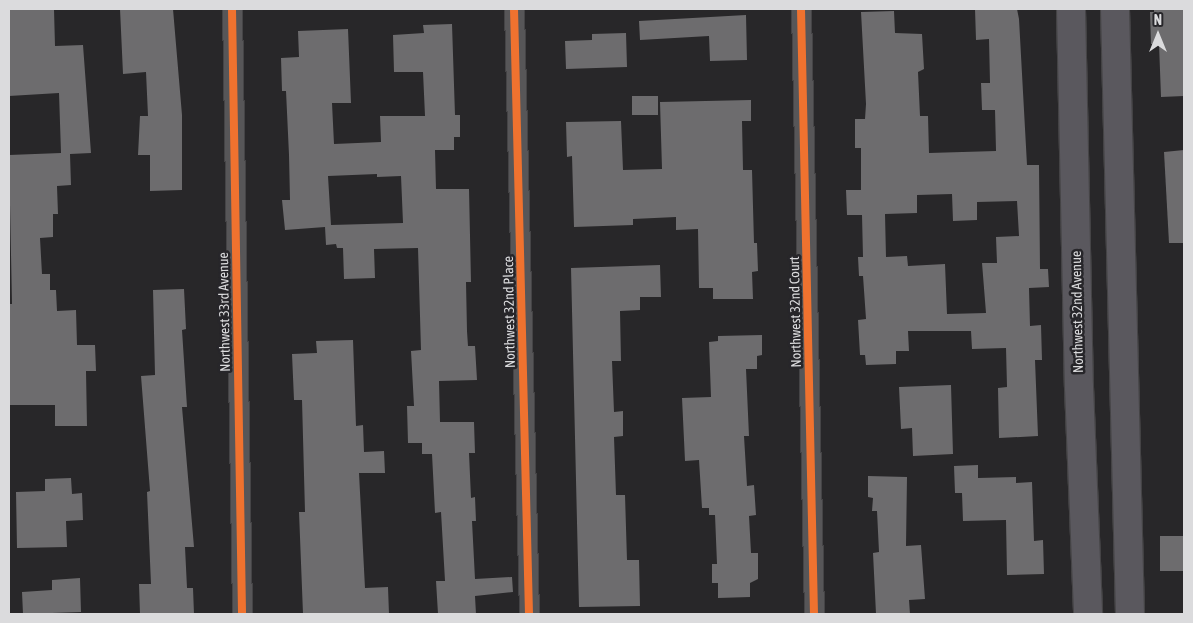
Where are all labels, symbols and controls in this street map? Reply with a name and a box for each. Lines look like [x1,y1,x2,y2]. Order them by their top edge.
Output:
north arrow [1133,10,1183,60]
text: N [1154,12,1162,28]
street label: Northwest 32nd Avenue [1068,251,1086,373]
street label: Northwest 33rd Avenue [215,252,233,372]
street label: Northwest 32nd Place [500,256,518,368]
street label: Northwest 32nd Court [786,256,804,368]

